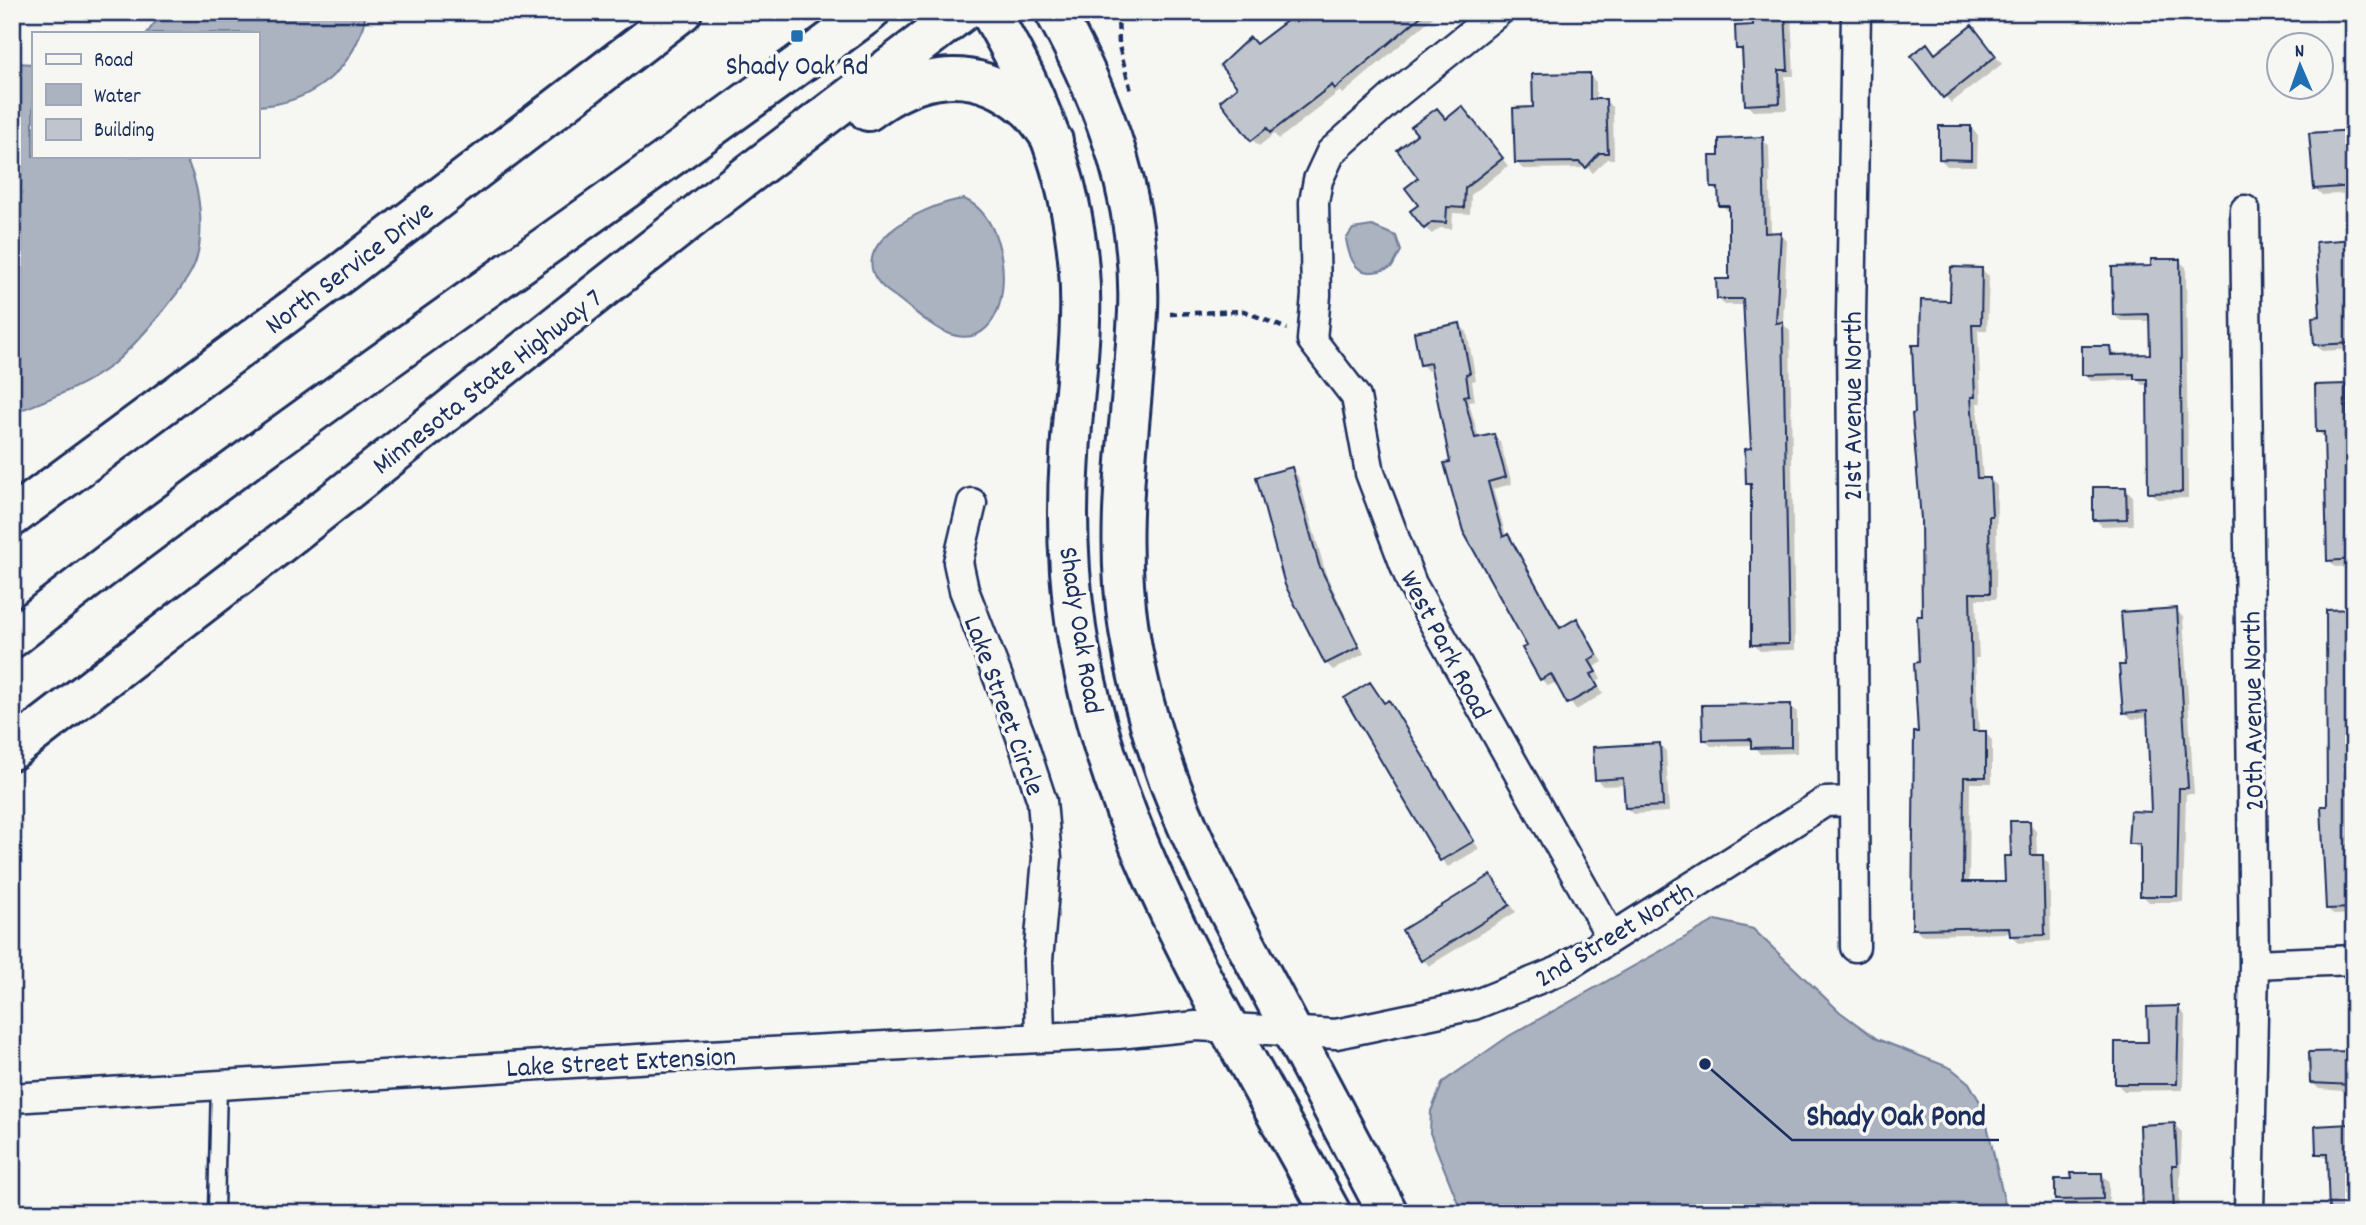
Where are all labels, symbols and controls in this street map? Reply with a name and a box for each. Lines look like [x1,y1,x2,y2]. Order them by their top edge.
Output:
marker: Shady Oak Rd [789,28,805,44]
legend [32,32,259,158]
north arrow [2264,32,2334,102]
text: N [2294,39,2305,66]
text: Road [94,47,133,77]
place label: Shady Oak Rd [725,49,869,89]
text: Water [94,83,141,113]
text: Building [94,117,154,147]
street label: North Service Drive [258,193,444,347]
street label: Minnesota State Highway 7 [365,281,613,487]
street label: 21st Avenue North [1836,311,1876,501]
street label: Shady Oak Road [1045,544,1111,717]
street label: West Park Road [1387,565,1499,728]
street label: Lake Street Circle [950,611,1052,802]
street label: 20th Avenue North [2234,611,2278,811]
street label: 2nd Street North [1529,874,1703,1001]
street label: Lake Street Extension [505,1039,737,1091]
callout: Shady Oak Pond [1792,1089,1999,1140]
text: Shady Oak Pond [1806,1098,1986,1141]

